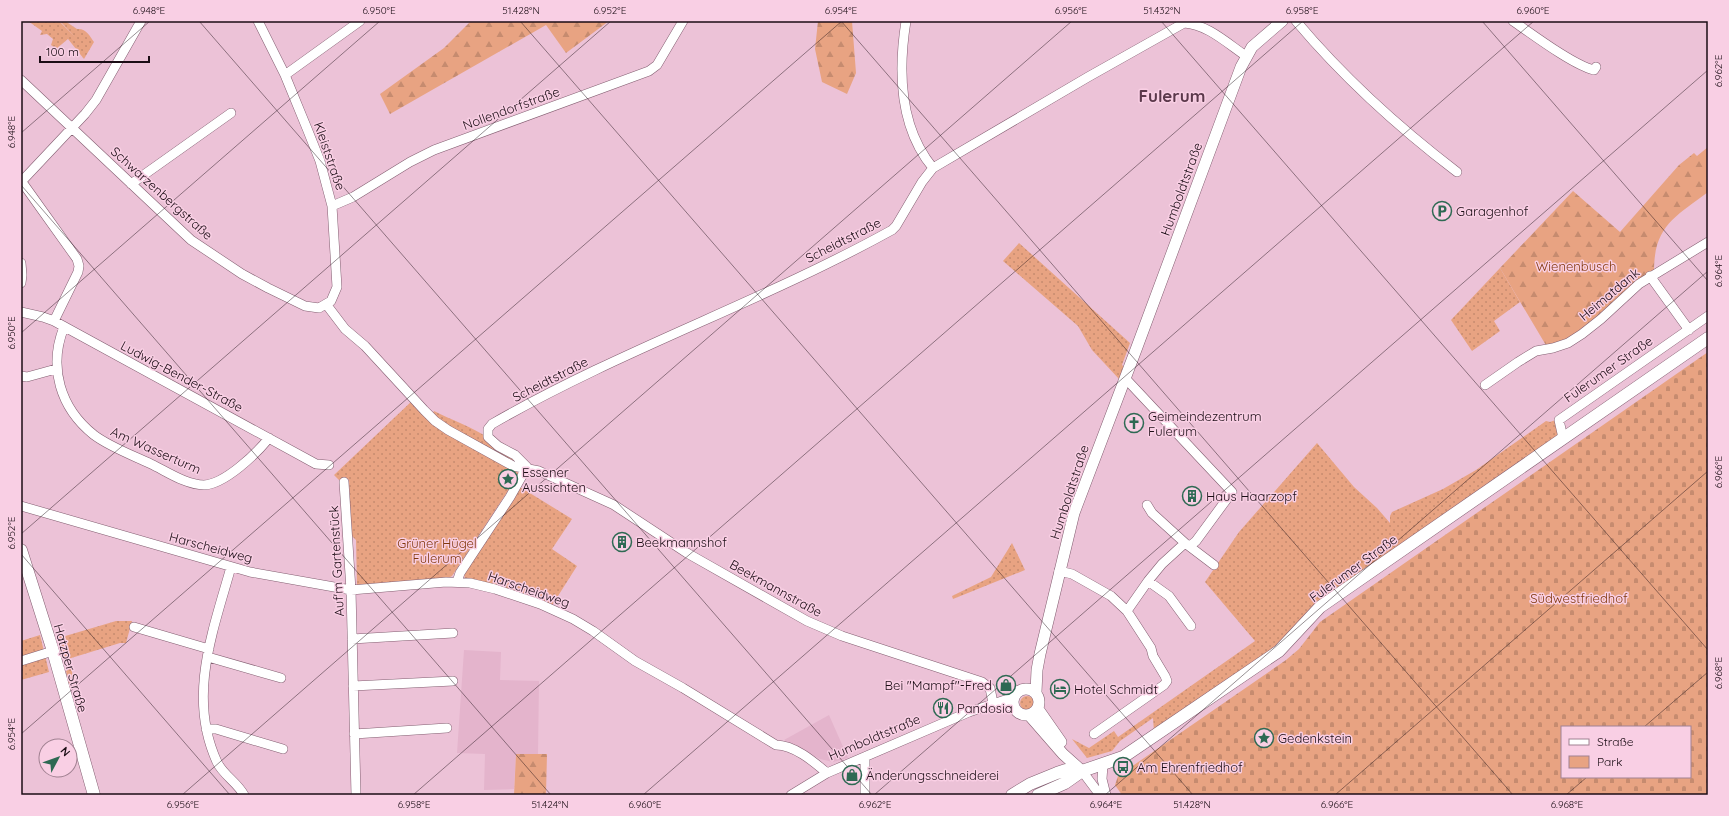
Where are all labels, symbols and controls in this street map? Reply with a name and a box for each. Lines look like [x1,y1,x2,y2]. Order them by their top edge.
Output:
text: 6.948°E [133,4,166,17]
text: 6.950°E [362,4,396,17]
text: 51.428°N [502,4,540,17]
text: 6.952°E [594,4,627,17]
text: 6.954°E [825,4,858,17]
text: 6.956°E [1055,4,1088,17]
text: 51.432°N [1143,4,1181,17]
text: 6.958°E [1286,4,1319,17]
text: 6.960°E [1516,4,1550,17]
scale bar [40,38,149,64]
text: 100 m [46,44,79,59]
text: 6.962°E [1712,54,1725,87]
street label: Nollendorfstraße [460,83,562,133]
district label: Fulerum [1139,85,1205,106]
text: 6.948°E [5,115,18,148]
street label: Kleiststraße [311,120,349,192]
street label: Humboldtstraße [1157,140,1205,238]
street label: Schwarzenbergstraße [108,143,216,243]
parking icon: Garagenhof [1431,200,1453,222]
place label: Garagenhof [1456,203,1529,219]
street label: Scheidtstraße [803,214,883,266]
text: 6.964°E [1712,254,1725,287]
park label: Wienenbusch [1536,258,1616,274]
street label: Heimatdank [1576,264,1642,324]
text: 6.950°E [5,316,18,350]
street label: Fulerumer Straße [1561,332,1655,406]
street label: Ludwig-Bender-Straße [118,337,246,415]
street label: Scheidtstraße [510,353,590,405]
place label: Geimeindezentrum Fulerum [1148,408,1262,439]
church icon: Geimeindezentrum Fulerum [1123,412,1145,434]
street label: Am Wasserturm [108,423,204,477]
street label: Humboldtstraße [1046,443,1092,541]
text: 6.966°E [1712,455,1725,488]
place label: Essener Aussichten [522,464,586,495]
place icon: Essener Aussichten [497,468,519,490]
building icon: Haus Haarzopf [1181,485,1203,507]
place label: Haus Haarzopf [1206,488,1297,504]
street label: Auf'm Gartenstück [325,505,347,617]
text: 6.952°E [5,516,18,549]
street label: Harscheidweg [168,528,254,566]
building icon: Beekmannshof [611,531,633,553]
street label: Fulerumer Straße [1306,531,1400,605]
place label: Beekmannshof [636,534,727,550]
park label: Grüner Hügel Fulerum [397,535,477,566]
street label: Beekmannstraße [727,556,825,620]
street label: Harscheidweg [486,567,572,611]
park label: Südwestfriedhof [1530,590,1628,606]
street label: Hatzper Straße [51,622,91,714]
text: 6.968°E [1712,656,1725,689]
shop icon: Bei "Mampf"-Fred [995,674,1017,696]
place label: Bei "Mampf"-Fred [885,677,992,693]
hotel icon: Hotel Schmidt [1049,678,1071,700]
place label: Hotel Schmidt [1074,681,1158,697]
restaurant icon: Pandosia [932,697,954,719]
place label: Pandosia [957,700,1013,716]
street label: Humboldtstraße [826,710,922,764]
text: 6.954°E [5,717,18,750]
legend [1561,726,1691,778]
place icon: Gedenkstein [1253,727,1275,749]
place label: Gedenkstein [1278,730,1352,746]
text: Straße [1597,734,1634,749]
north arrow [38,738,78,778]
text: N [58,744,73,759]
text: Park [1597,754,1622,769]
bus stop icon: Am Ehrenfriedhof [1112,756,1134,778]
place label: Am Ehrenfriedhof [1137,759,1243,775]
shop icon: Änderungsschneiderei [841,764,863,786]
place label: Änderungsschneiderei [866,767,999,783]
text: 6.956°E [167,798,200,811]
text: 6.958°E [398,798,431,811]
text: 51.424°N [531,798,569,811]
text: 6.960°E [628,798,662,811]
text: 6.962°E [859,798,892,811]
text: 6.964°E [1090,798,1123,811]
text: 51.428°N [1173,798,1211,811]
text: 6.966°E [1321,798,1354,811]
text: 6.968°E [1551,798,1584,811]

